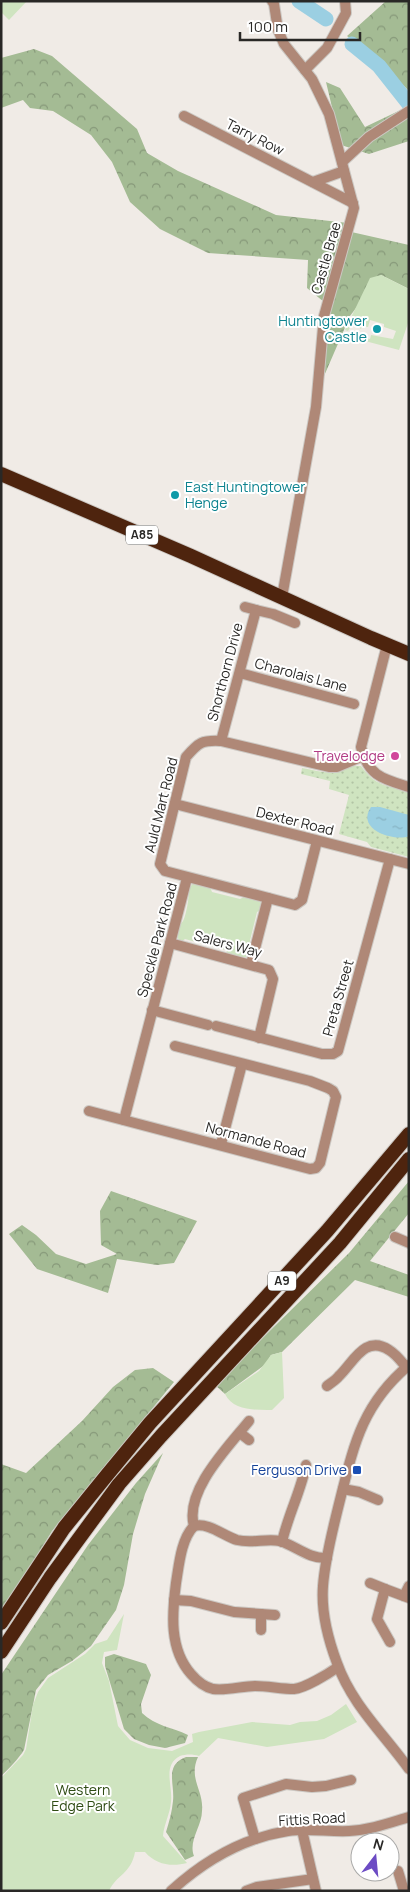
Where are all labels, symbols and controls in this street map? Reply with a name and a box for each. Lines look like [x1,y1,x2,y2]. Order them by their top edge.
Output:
scale bar [240,10,360,42]
text: 100 m [248,16,288,37]
street label: Tarry Row [223,114,288,159]
street label: Castle Brae [306,220,345,296]
place label: Huntingtower Castle [278,311,367,346]
marker: Huntingtower Castle [371,323,383,335]
place label: East Huntingtower Henge [185,477,305,512]
marker: East Huntingtower Henge [169,489,181,501]
road number: A85 [126,526,158,544]
street label: Shorthorn Drive [202,620,247,723]
street label: Charolais Lane [253,653,350,696]
place label: Travelodge [314,746,385,765]
marker: Travelodge [389,750,401,762]
street label: Auld Mart Road [139,755,182,855]
street label: Dexter Road [254,802,336,839]
street label: Speckle Park Road [132,880,181,999]
street label: Salers Way [192,925,265,962]
street label: Preta Street [318,957,358,1038]
street label: Normande Road [204,1117,308,1162]
road number: A9 [268,1272,296,1290]
place label: Ferguson Drive [251,1460,347,1479]
marker: Ferguson Drive [351,1464,363,1476]
park label: Western Edge Park [51,1780,116,1815]
street label: Fittis Road [278,1807,346,1830]
north arrow [350,1832,400,1882]
text: N [371,1834,386,1855]

